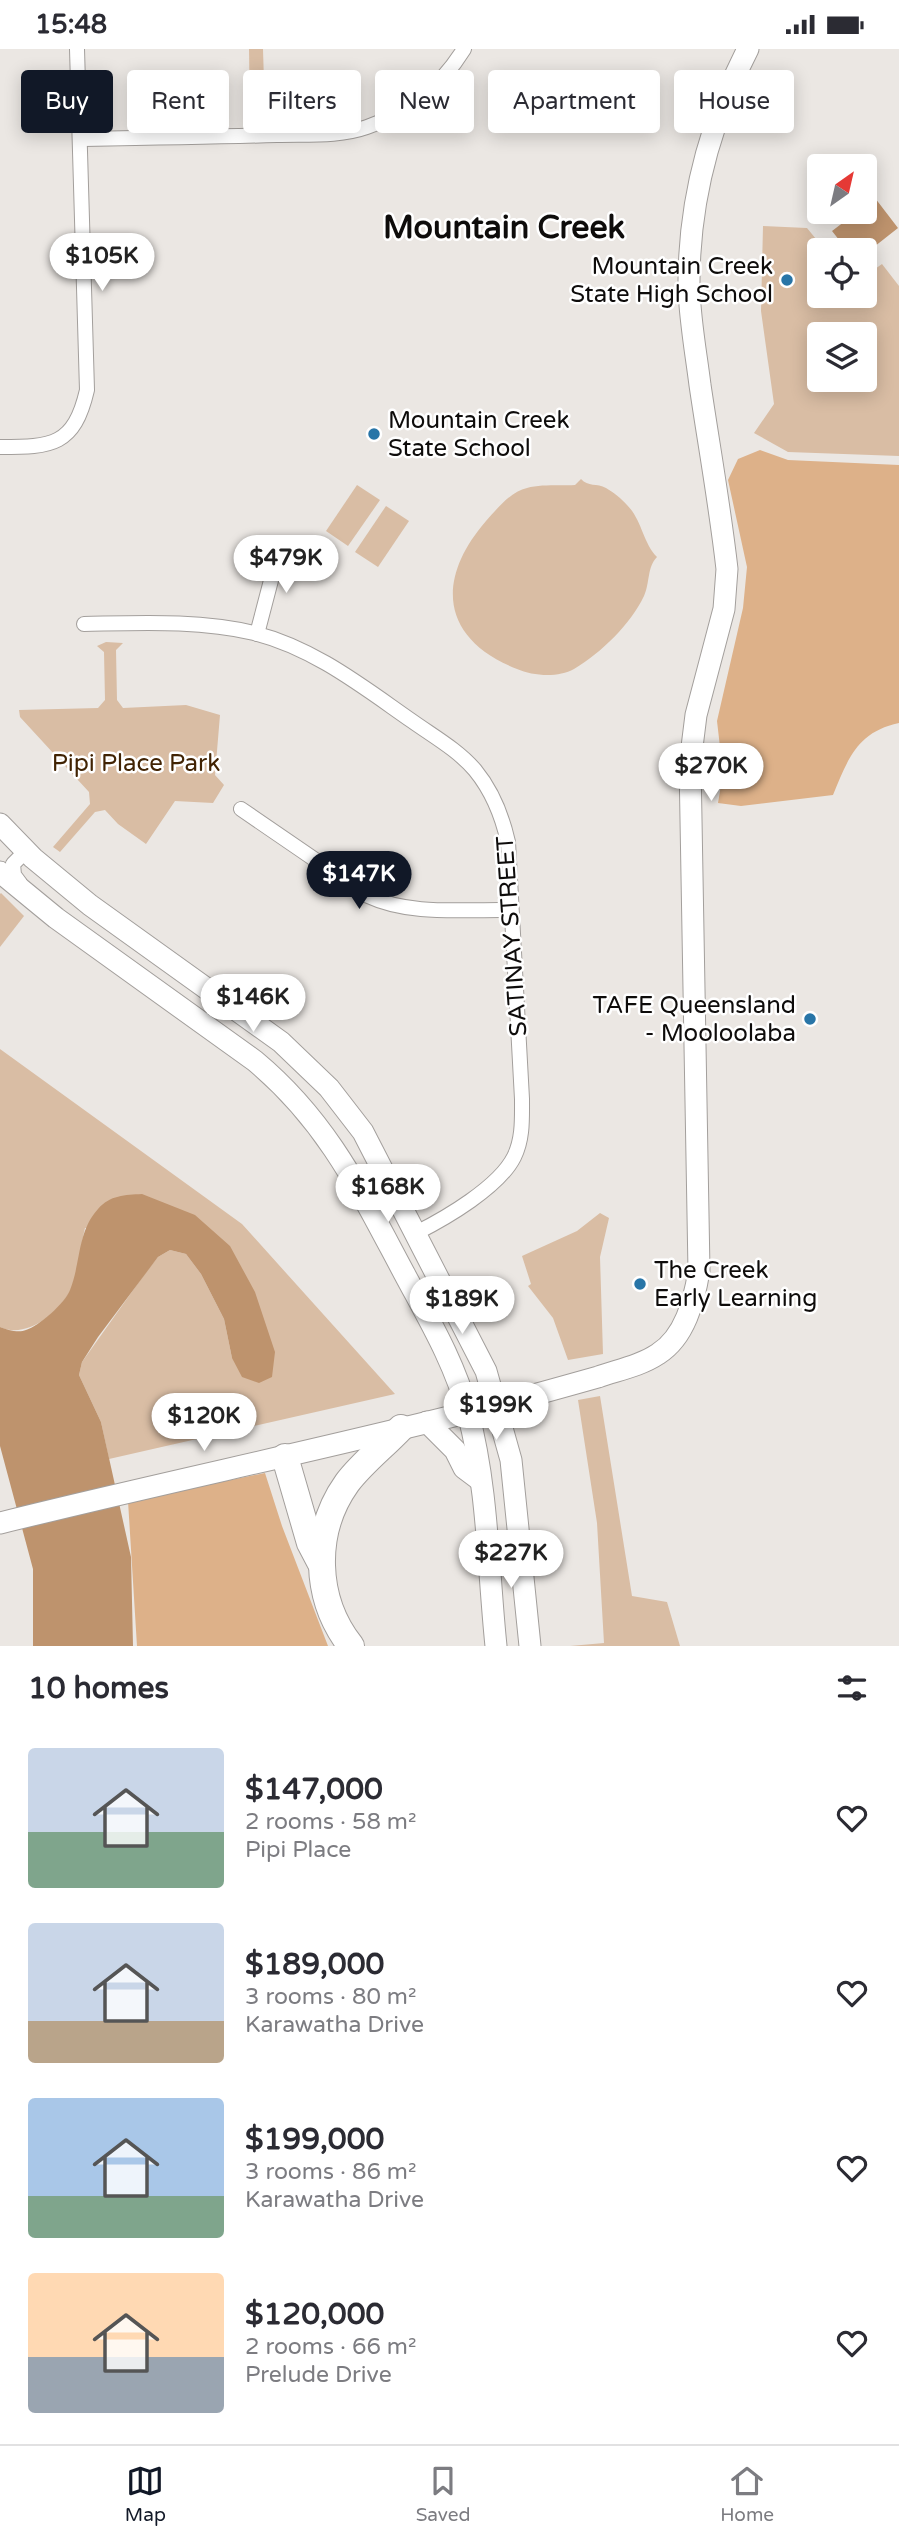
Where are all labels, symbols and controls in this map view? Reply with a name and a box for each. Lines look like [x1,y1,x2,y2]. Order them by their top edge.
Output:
text: 15:48 [35,9,107,40]
chip: Buy [21,70,113,133]
chip: Rent [127,70,229,133]
chip: Filters [243,70,361,133]
chip: New [375,70,474,133]
chip: Apartment [488,70,660,133]
chip: House [674,70,794,133]
north arrow [807,154,877,224]
map controls [807,154,877,392]
district label: Mountain Creek [383,209,625,247]
pin: $105K [53,233,151,293]
button: locate [807,238,877,308]
text: $105K [66,242,138,270]
place label: Mountain Creek State High School [570,252,773,309]
marker: Mountain Creek State High School [779,272,795,288]
button: layers [807,322,877,392]
place label: Mountain Creek State School [388,406,569,463]
marker: Mountain Creek State School [366,426,382,442]
pin: $479K [237,535,335,595]
text: $479K [250,544,322,572]
pin: $270K [662,743,760,803]
park label: Pipi Place Park [52,749,220,778]
text: $270K [675,752,747,780]
street label: SATINAY STREET [491,834,533,1037]
pin: $147K [310,851,408,911]
text: $147K [323,860,395,888]
pin: $146K [204,975,302,1034]
text: $146K [217,983,289,1011]
place label: TAFE Queensland - Mooloolaba [592,991,796,1048]
marker: TAFE Queensland - Mooloolaba [802,1011,818,1027]
pin: $168K [339,1165,437,1224]
text: $168K [352,1173,424,1201]
place label: The Creek Early Learning [654,1256,817,1313]
marker: The Creek Early Learning [632,1276,648,1292]
pin: $189K [413,1277,511,1336]
text: $189K [426,1285,498,1313]
pin: $199K [447,1383,545,1442]
text: $199K [460,1391,532,1419]
pin: $120K [155,1393,253,1453]
text: $120K [168,1402,240,1430]
pin: $227K [462,1531,560,1590]
text: $227K [475,1539,547,1567]
icon: filters [833,1669,871,1707]
text: 10 homes [28,1670,169,1707]
text: $147,000 [245,1771,383,1808]
icon: home [84,1776,168,1860]
icon: heart [833,1799,871,1837]
text: 2 rooms · 58 m² [245,1808,416,1836]
text: Pipi Place [245,1836,351,1864]
text: $189,000 [245,1946,384,1983]
icon: home [84,1951,168,2035]
icon: heart [833,1974,871,2012]
text: 3 rooms · 80 m² [245,1983,416,2011]
text: Karawatha Drive [245,2011,424,2039]
text: $199,000 [245,2121,384,2158]
icon: home [84,2126,168,2210]
icon: heart [833,2149,871,2187]
text: 3 rooms · 86 m² [245,2158,416,2186]
text: Karawatha Drive [245,2186,424,2214]
text: $120,000 [245,2296,384,2333]
icon: home [84,2301,168,2385]
icon: heart [833,2324,871,2362]
text: 2 rooms · 66 m² [245,2333,416,2361]
text: Prelude Drive [245,2361,392,2389]
tab: Map [125,2462,166,2526]
tab: Saved [416,2462,471,2526]
tab: Home [720,2462,774,2526]

